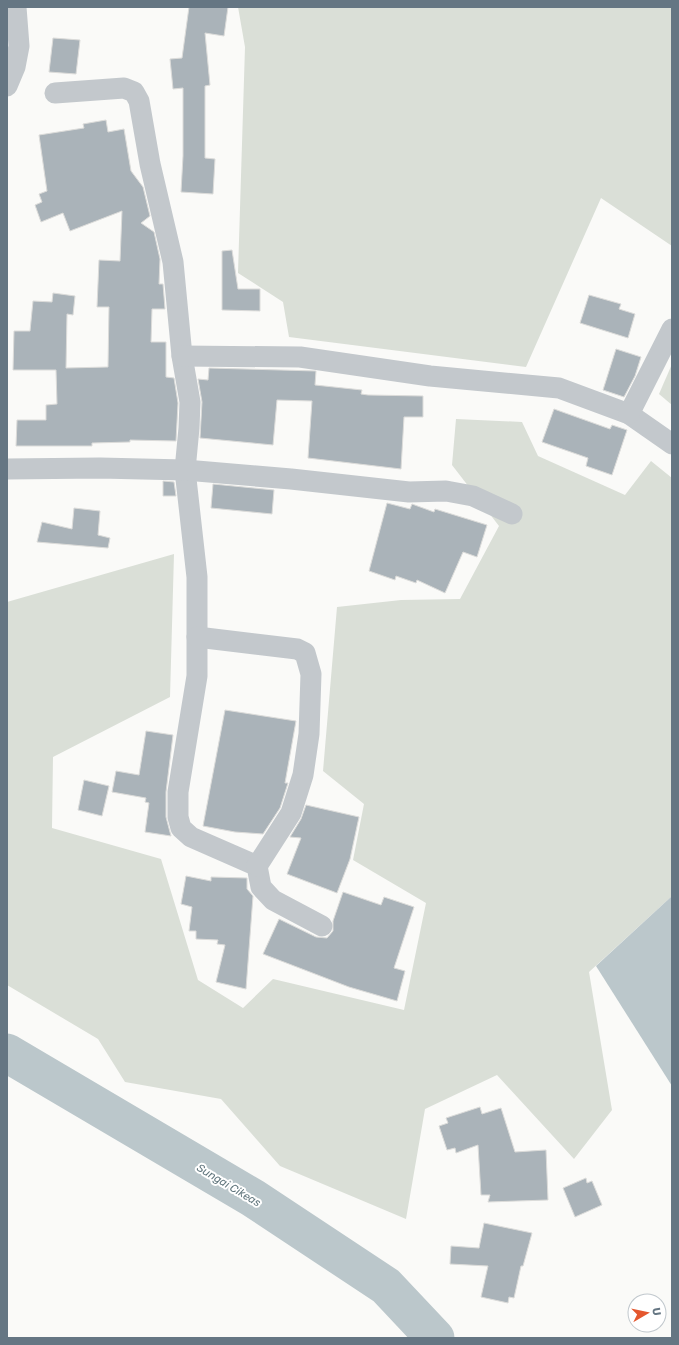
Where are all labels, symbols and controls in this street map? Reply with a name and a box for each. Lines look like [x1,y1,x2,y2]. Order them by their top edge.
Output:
water label: Sungai Cikeas [194,1161,263,1210]
north arrow [627,1293,667,1333]
text: U [649,1307,663,1316]

